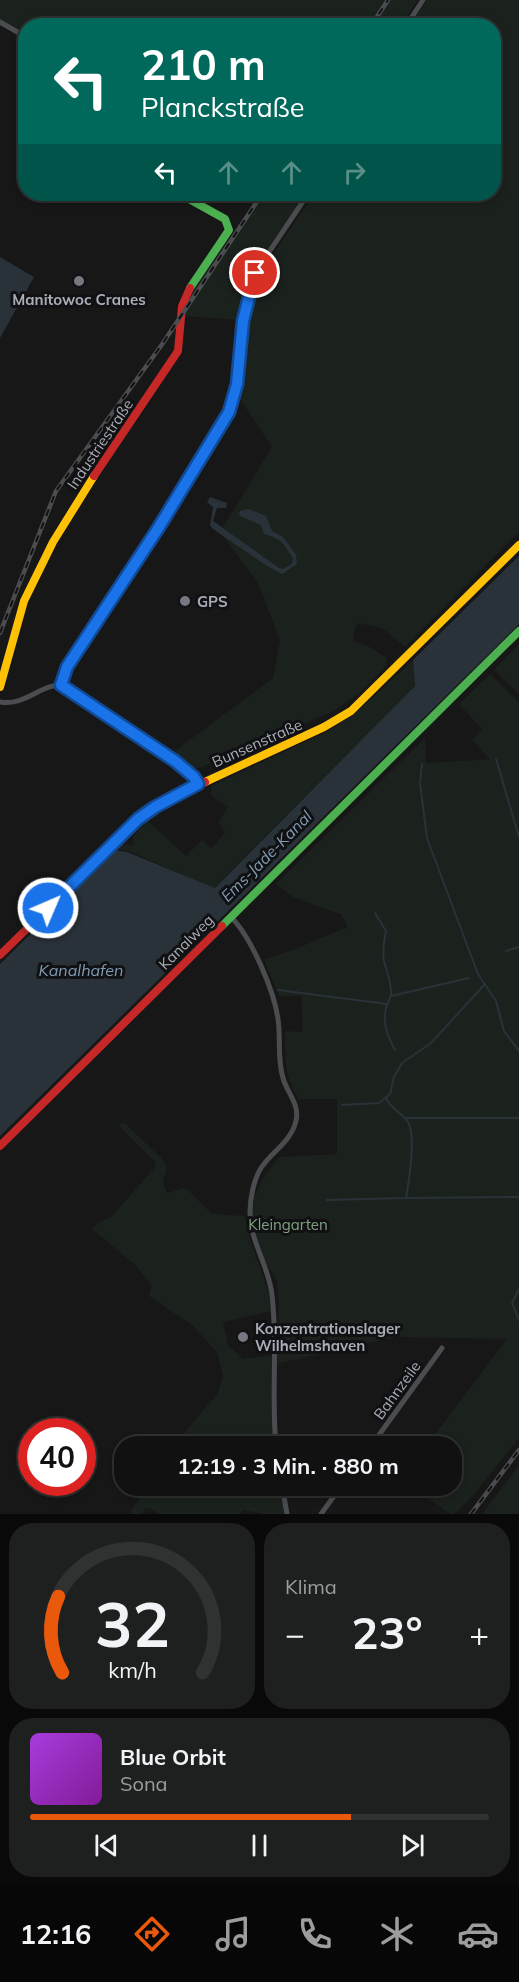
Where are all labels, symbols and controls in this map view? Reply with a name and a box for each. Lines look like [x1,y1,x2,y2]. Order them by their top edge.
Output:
text: 210 m [141,38,266,91]
icon: left [42,42,120,120]
text: Planckstraße [141,90,304,124]
icon: left [149,156,182,189]
icon: ahead [212,156,245,189]
icon: ahead [275,156,308,189]
icon: right [338,156,371,189]
pin [229,247,280,298]
icon: arrive [238,256,271,289]
marker: Manitowoc Cranes [72,274,86,288]
place label: Manitowoc Cranes [12,290,146,309]
street label: Industriestraße [63,395,137,493]
place label: GPS [197,592,228,611]
marker: GPS [178,594,192,608]
street label: Bunsenstraße [209,715,305,771]
water label: Ems-Jade-Kanal [216,806,316,906]
position arrow [16,876,80,940]
street label: Kanalweg [155,911,217,973]
water label: Kanalhafen [39,960,123,980]
park label: Kleingarten [248,1215,328,1234]
place label: Konzentrationslager Wilhelmshaven [255,1319,400,1355]
marker: Konzentrationslager Wilhelmshaven [236,1330,250,1344]
street label: Bahnzeile [369,1357,425,1423]
speed limit sign: 40 [18,1418,96,1496]
text: 12:19 · 3 Min. · 880 m [177,1452,399,1480]
text: Klima [285,1574,337,1599]
text: 32 [95,1584,169,1663]
text: 23° [351,1604,423,1660]
text: − [285,1613,305,1654]
text: + [469,1613,489,1654]
text: km/h [108,1656,156,1683]
text: Blue Orbit [120,1743,226,1771]
text: Sona [120,1771,168,1796]
icon: previous [90,1829,123,1862]
icon: pause [243,1829,276,1862]
icon: next [396,1829,429,1862]
icon: directions [131,1913,173,1955]
icon: music [212,1913,254,1955]
icon: phone [294,1913,336,1955]
icon: climate [376,1913,418,1955]
icon: car [457,1913,499,1955]
text: 12:16 [20,1917,91,1951]

